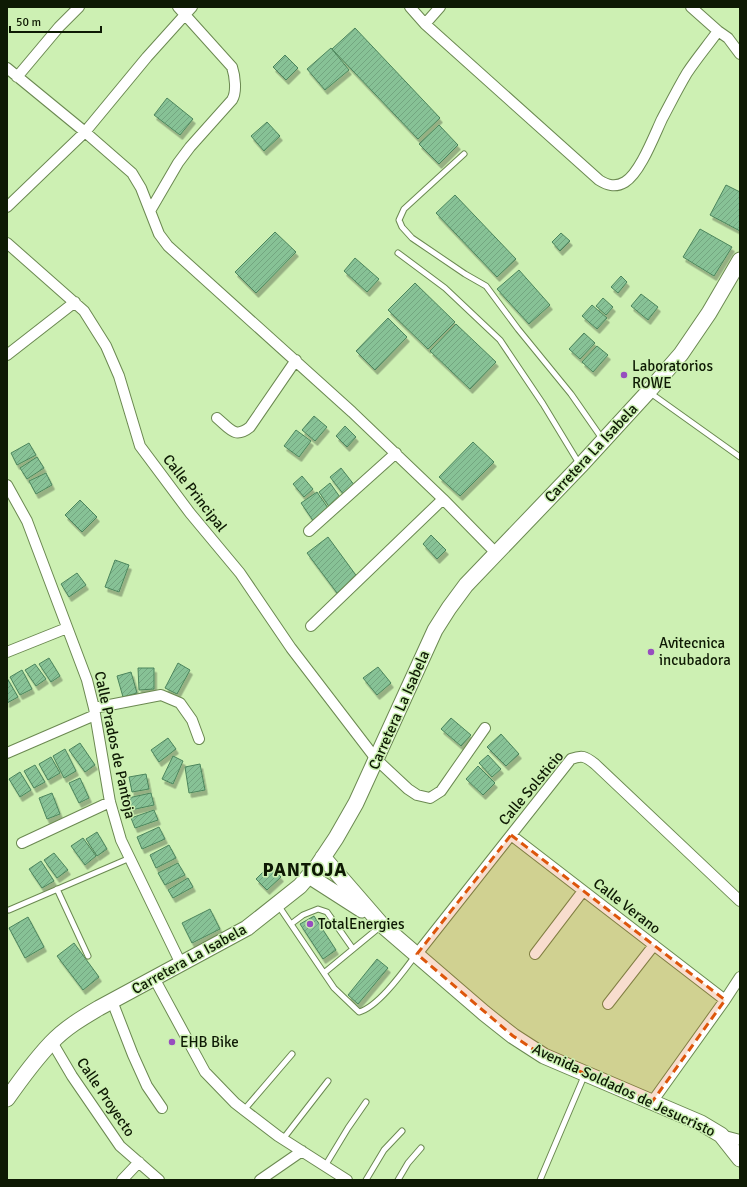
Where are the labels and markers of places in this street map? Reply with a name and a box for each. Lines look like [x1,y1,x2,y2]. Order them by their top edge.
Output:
place label: Laboratorios ROWE [632,357,713,392]
marker: Laboratorios ROWE [619,370,629,380]
place label: Avitecnica incubadora [659,634,731,669]
marker: Avitecnica incubadora [646,647,656,657]
place label: TotalEnergies [318,915,405,933]
marker: TotalEnergies [305,919,315,929]
place label: EHB Bike [180,1033,239,1051]
marker: EHB Bike [167,1037,177,1047]

